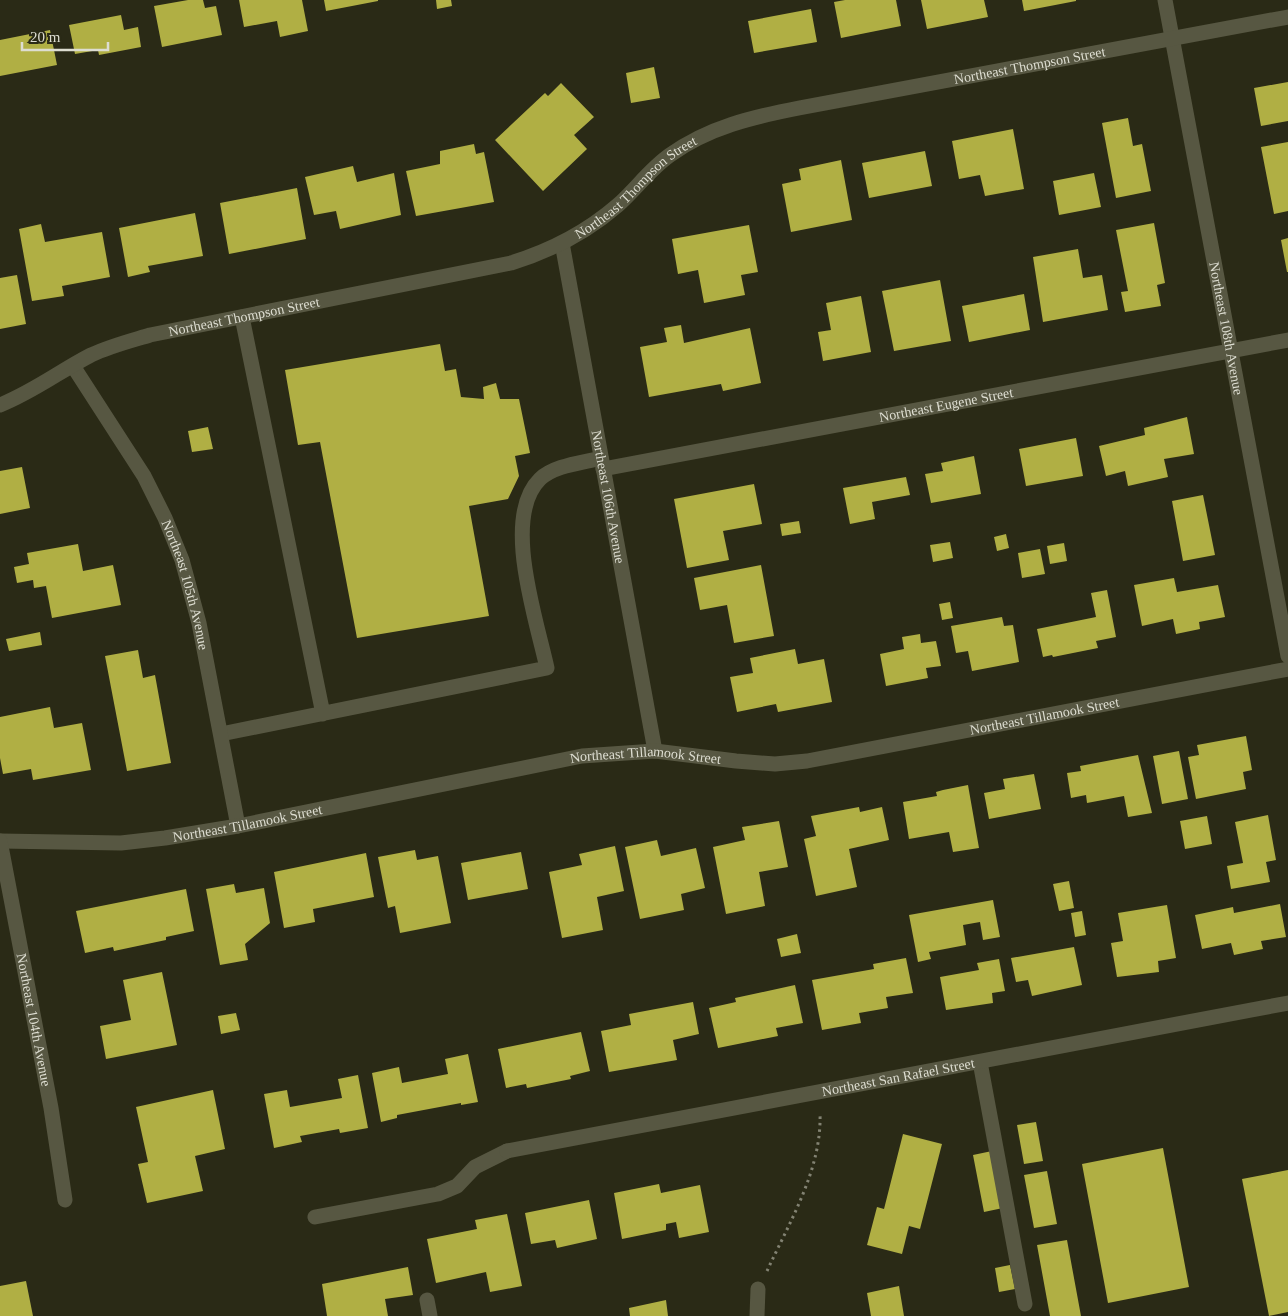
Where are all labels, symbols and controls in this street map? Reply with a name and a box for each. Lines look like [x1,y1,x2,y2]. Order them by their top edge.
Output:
scale bar [22,20,109,52]
text: 20 m [30,29,61,45]
street label: Northeast Thompson Street [952,44,1107,87]
street label: Northeast Thompson Street [572,133,699,241]
street label: Northeast 108th Avenue [1207,260,1246,396]
street label: Northeast Thompson Street [167,294,321,339]
street label: Northeast Eugene Street [878,384,1014,424]
street label: Northeast 106th Avenue [589,429,628,565]
street label: Northeast 105th Avenue [159,518,211,651]
street label: Northeast Tillamook Street [968,694,1120,737]
street label: Northeast Tillamook Street [569,743,722,767]
street label: Northeast Tillamook Street [172,802,323,844]
street label: Northeast 104th Avenue [14,952,54,1088]
street label: Northeast San Rafael Street [820,1055,976,1099]

